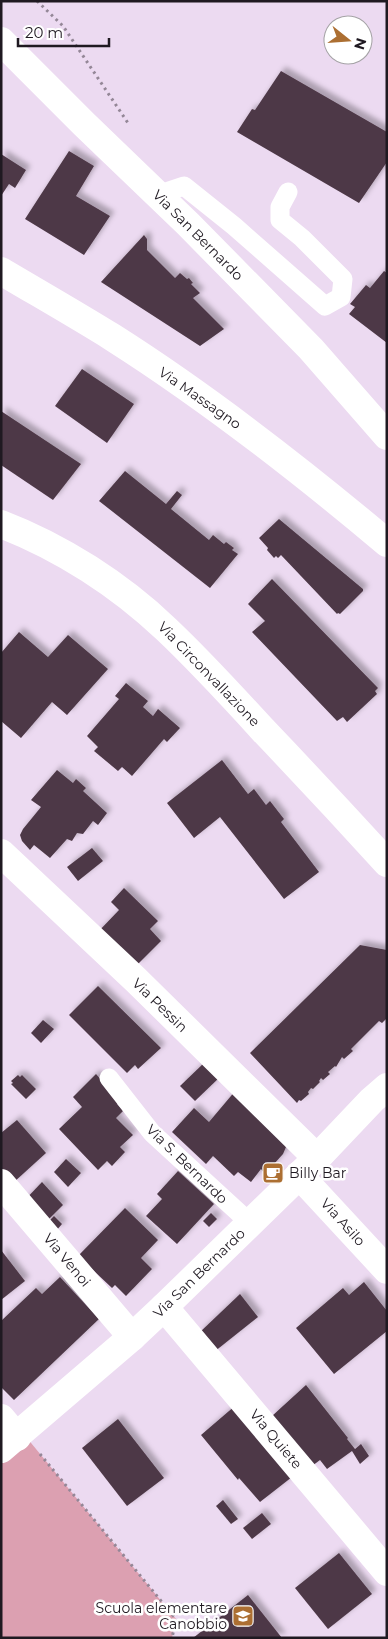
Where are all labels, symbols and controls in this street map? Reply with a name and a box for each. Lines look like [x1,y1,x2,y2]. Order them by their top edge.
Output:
scale bar [18,15,109,47]
north arrow [323,15,373,65]
text: 20 m [25,23,63,42]
text: N [350,36,371,52]
street label: Via San Bernardo [149,186,247,284]
street label: Via Massagno [155,363,245,433]
street label: Via Circonvallazione [154,618,264,730]
street label: Via Pessin [128,974,192,1036]
street label: Via S. Bernardo [142,1120,232,1208]
cafe icon: Billy Bar [261,1161,285,1185]
place label: Billy Bar [289,1164,347,1182]
street label: Via Asilo [317,1194,369,1250]
street label: Via San Bernardo [149,1224,249,1322]
street label: Via Venoi [39,1229,95,1291]
street label: Via Quiete [246,1405,306,1473]
place label: Scuola elementare Canobbio [96,1599,227,1633]
school or university icon: Scuola elementare Canobbio [231,1604,255,1628]

